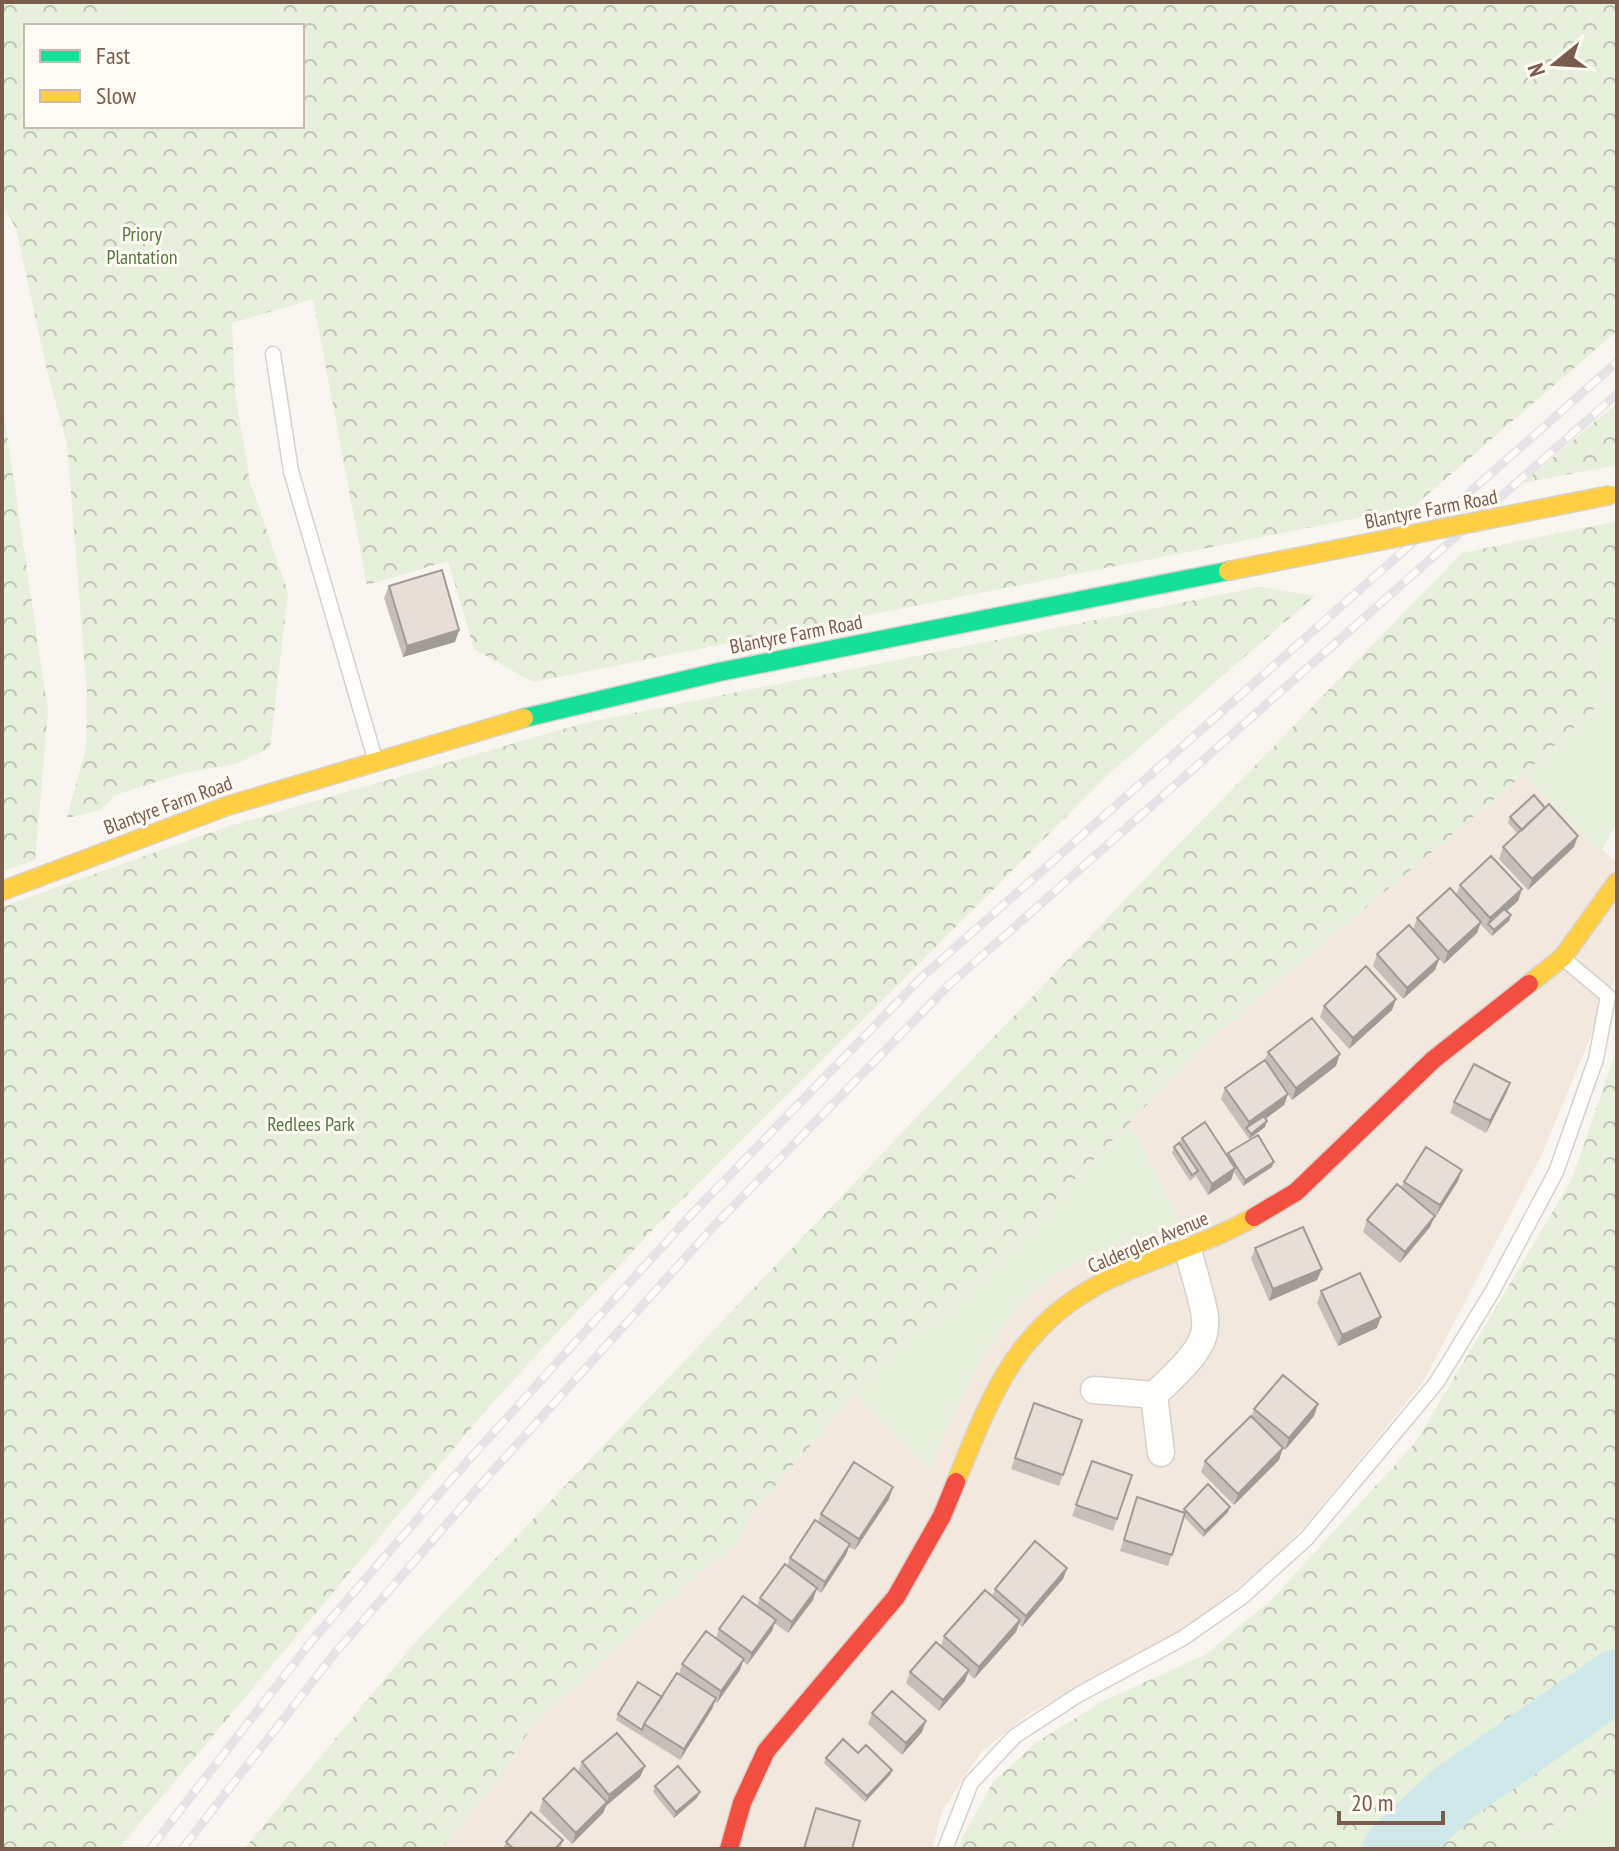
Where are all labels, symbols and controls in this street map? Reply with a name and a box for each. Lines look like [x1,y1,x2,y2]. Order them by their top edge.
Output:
legend [24,24,304,128]
north arrow [1515,24,1595,104]
text: Fast [96,40,131,71]
text: N [1521,60,1551,80]
text: Slow [96,80,137,111]
park label: Priory Plantation [106,221,178,270]
street label: Blantyre Farm Road [1362,483,1500,535]
street label: Blantyre Farm Road [727,608,865,660]
street label: Blantyre Farm Road [100,770,236,840]
park label: Redlees Park [267,1111,355,1137]
street label: Calderglen Avenue [1084,1205,1212,1279]
scale bar [1339,1775,1443,1825]
text: 20 m [1351,1787,1393,1818]

